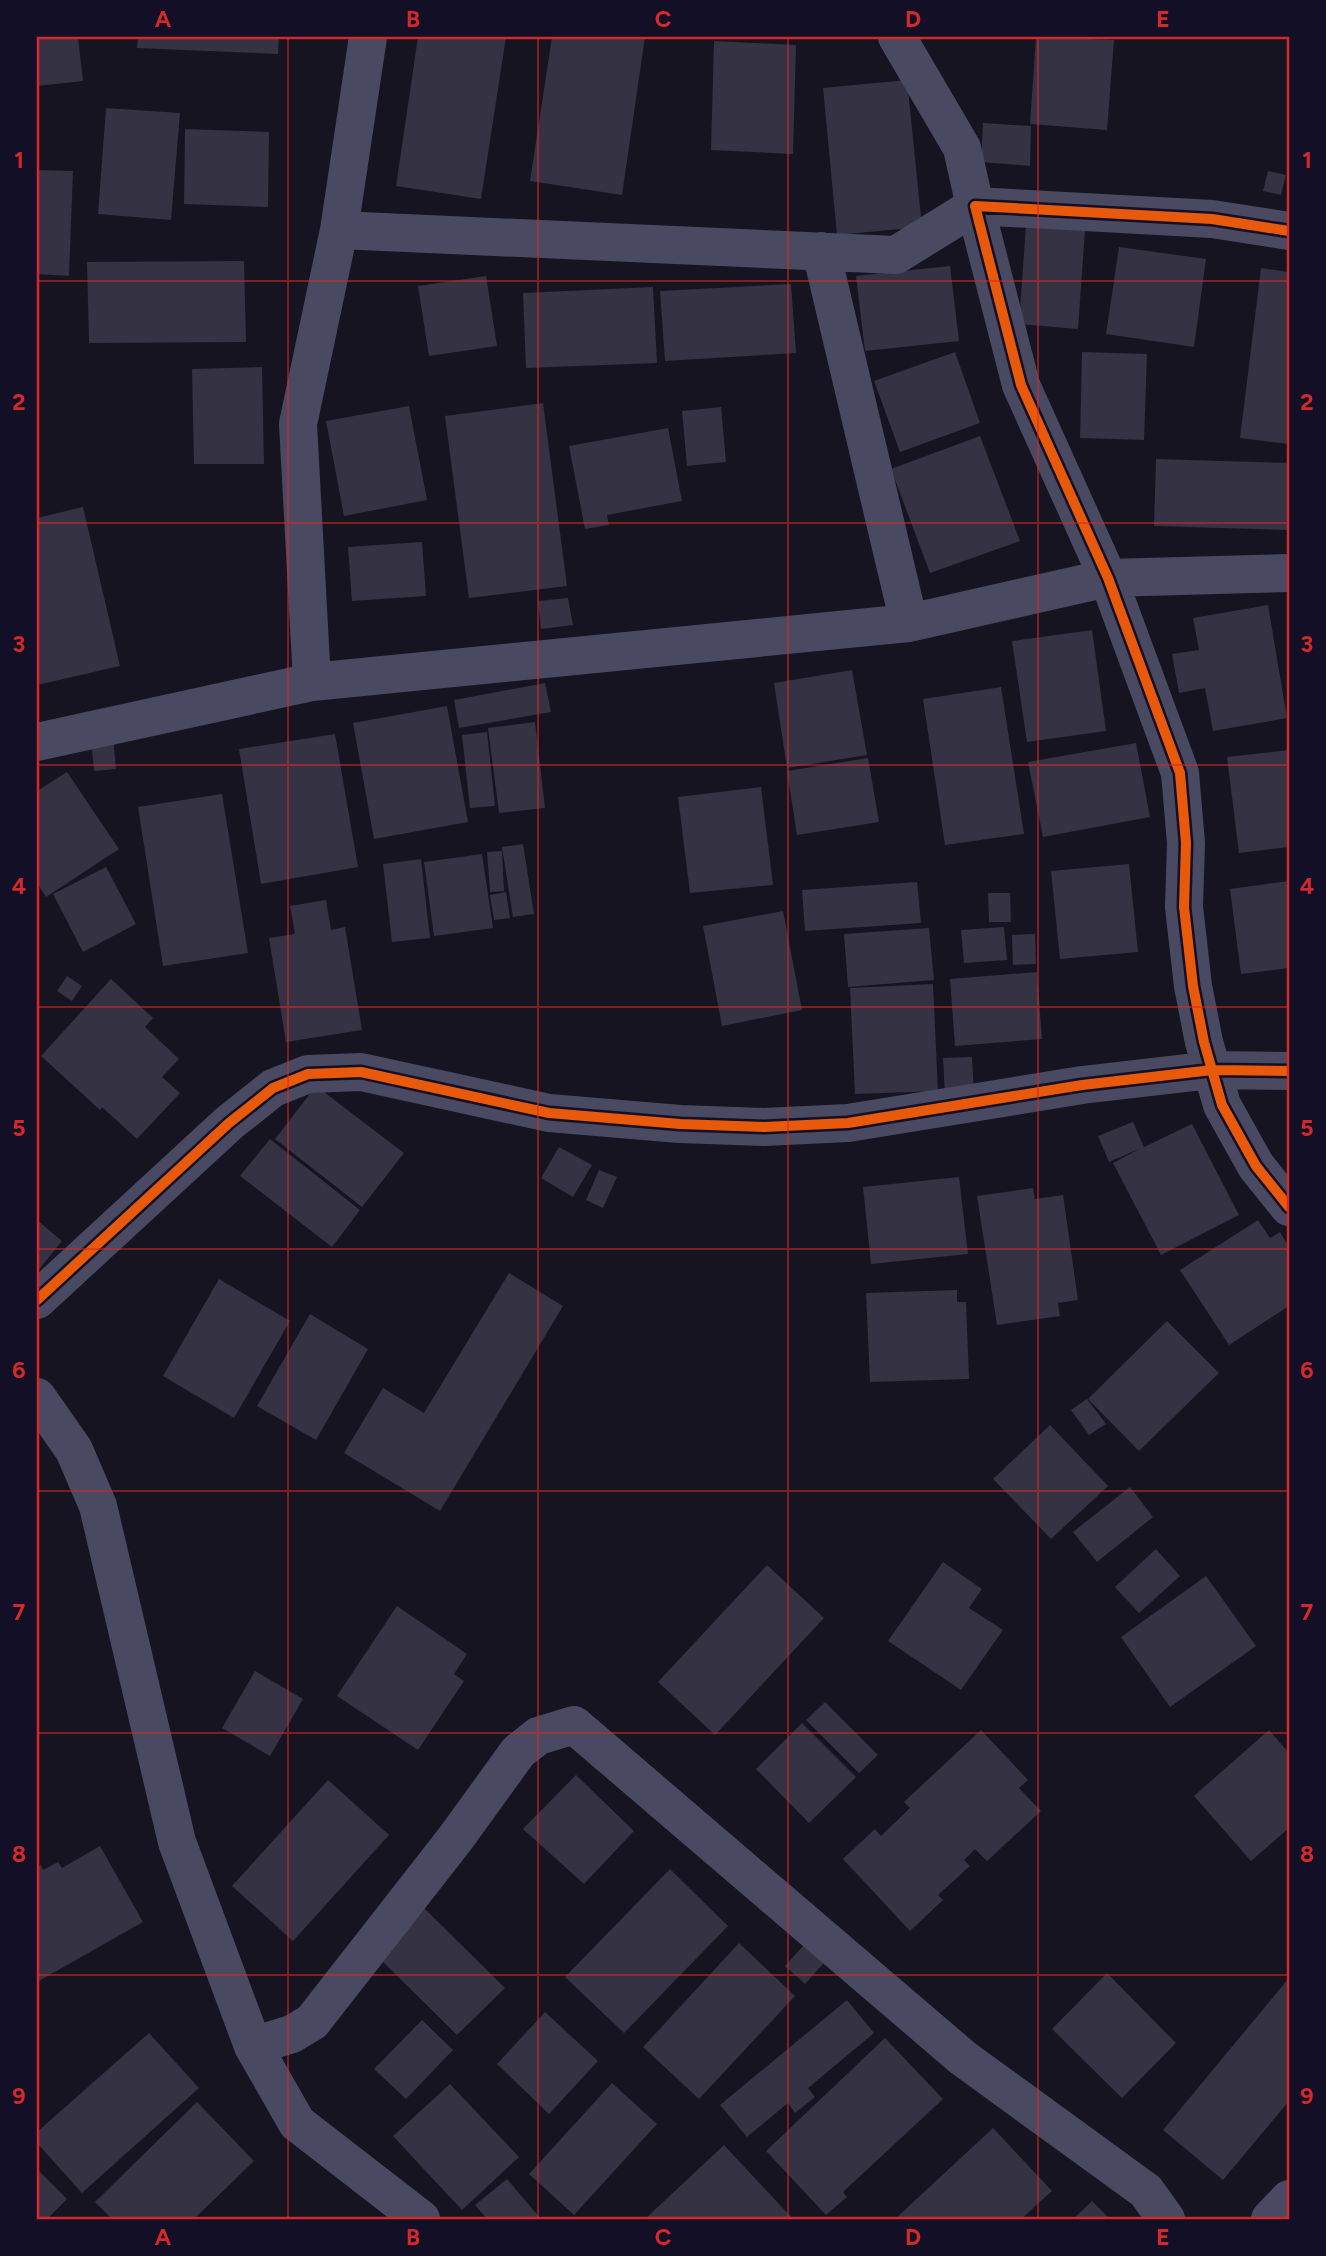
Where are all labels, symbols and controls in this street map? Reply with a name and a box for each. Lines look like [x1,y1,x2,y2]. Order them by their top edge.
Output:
text: A [155,5,172,33]
text: B [406,5,420,33]
text: C [655,5,672,33]
text: D [905,5,921,33]
text: E [1156,5,1170,33]
text: 1 [14,146,24,174]
text: 1 [1302,146,1312,174]
text: 2 [12,388,26,416]
text: 2 [1300,388,1314,416]
text: 3 [13,630,25,658]
text: 3 [1301,630,1313,658]
text: 4 [12,872,26,900]
text: 4 [1300,872,1314,900]
text: 5 [12,1114,26,1142]
text: 5 [1300,1114,1314,1142]
text: 6 [12,1356,26,1384]
text: 6 [1300,1356,1314,1384]
text: 7 [13,1598,26,1626]
text: 7 [1301,1598,1314,1626]
text: 8 [12,1840,26,1868]
text: 8 [1300,1840,1314,1868]
text: 9 [12,2082,26,2110]
text: 9 [1300,2082,1314,2110]
text: A [155,2223,172,2251]
text: B [406,2223,420,2251]
text: C [655,2223,672,2251]
text: D [905,2223,921,2251]
text: E [1156,2223,1170,2251]

